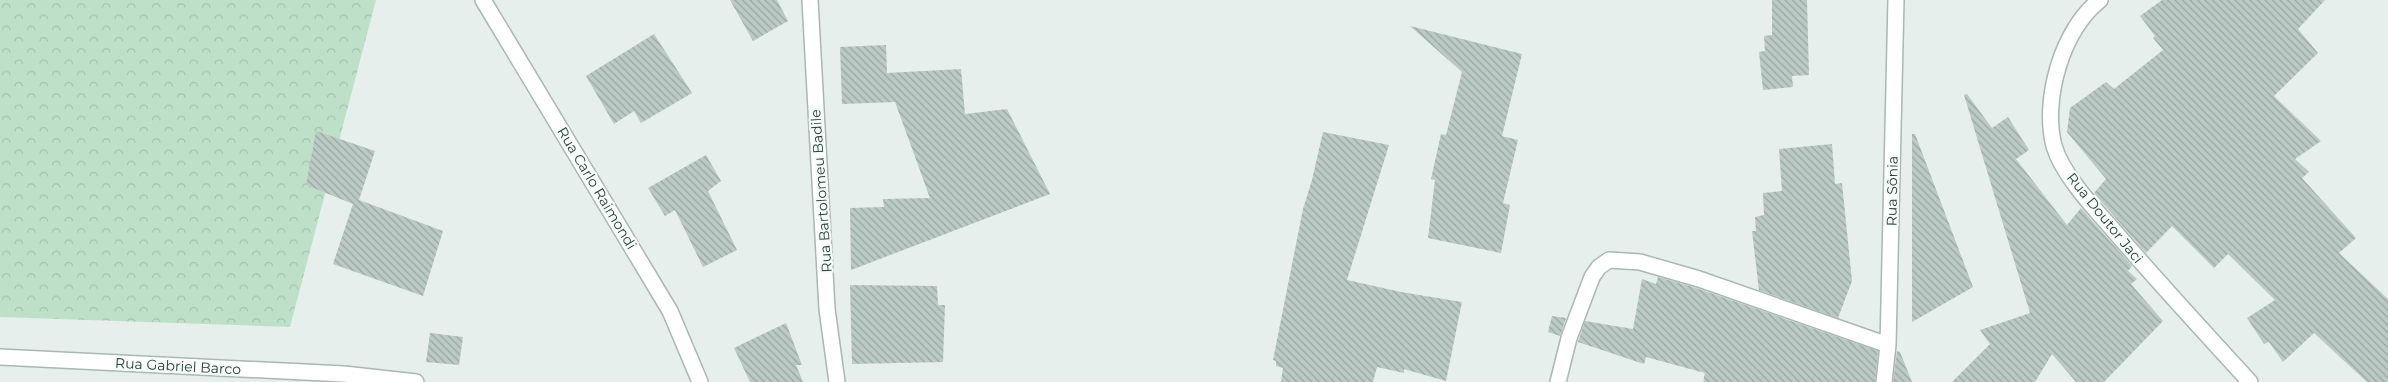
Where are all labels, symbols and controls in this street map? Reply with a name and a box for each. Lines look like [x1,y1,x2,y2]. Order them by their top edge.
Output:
street label: Rua Bartolomeu Badile [806,109,836,273]
street label: Rua Carlo Raimondi [553,123,641,253]
street label: Rua Sônia [1882,156,1902,226]
street label: Rua Doutor Jaci [2063,169,2147,267]
street label: Rua Gabriel Barco [115,354,242,378]

